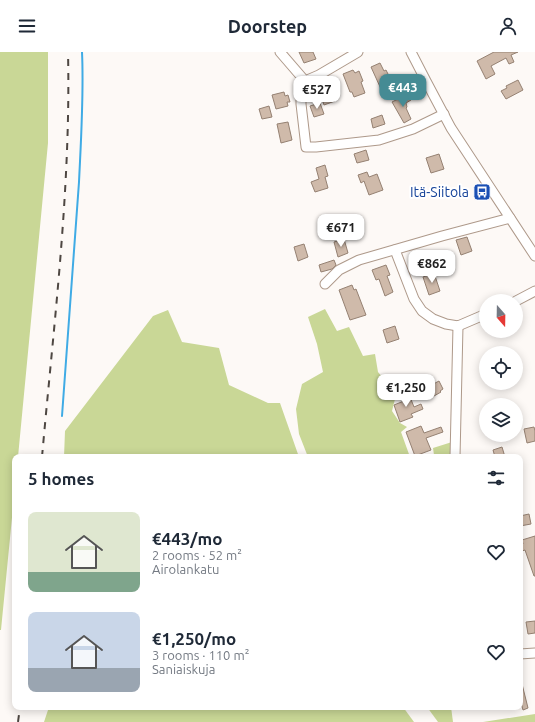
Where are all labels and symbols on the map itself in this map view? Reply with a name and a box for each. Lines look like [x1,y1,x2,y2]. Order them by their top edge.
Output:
pin: €443 [379,74,427,108]
pin: €527 [293,76,341,110]
bus stop icon: Itä-Siitola [472,182,492,202]
place label: Itä-Siitola [410,184,469,200]
pin: €671 [317,214,365,248]
pin: €862 [408,250,456,284]
north arrow [479,294,523,338]
pin: €1,250 [373,374,439,408]

